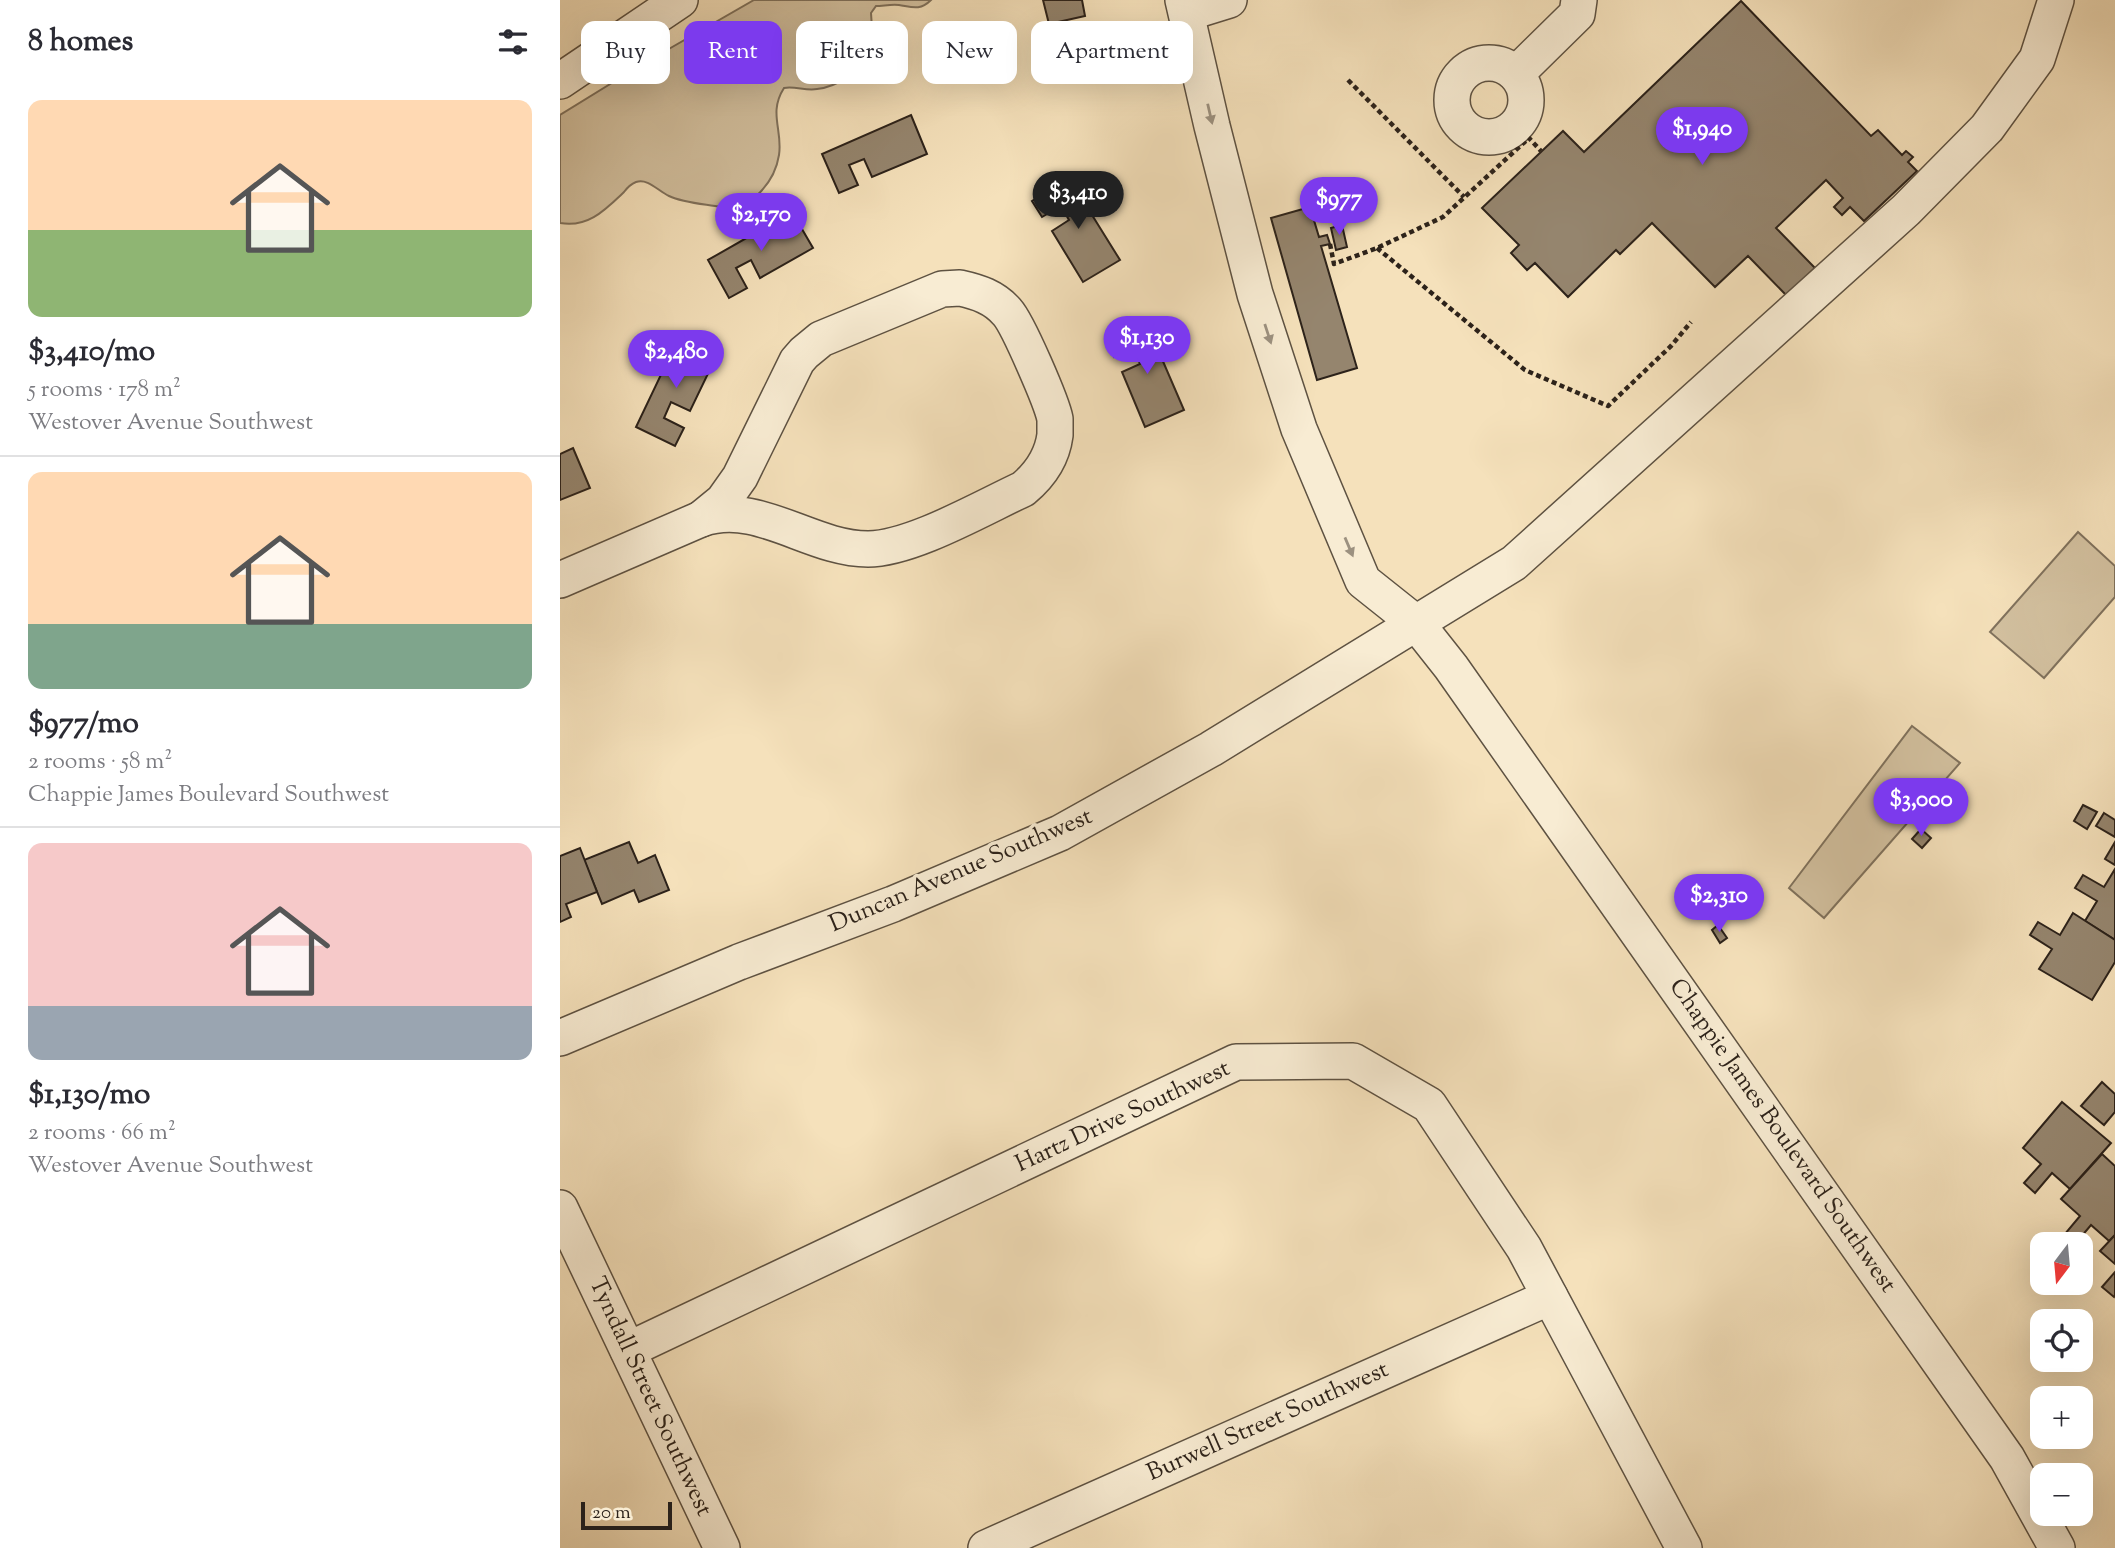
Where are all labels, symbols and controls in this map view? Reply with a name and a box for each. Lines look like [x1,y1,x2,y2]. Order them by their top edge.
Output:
text: 8 homes [28,21,133,64]
chip: Buy [581,21,670,84]
chip: Rent [684,21,782,84]
chip: Filters [796,21,908,84]
chip: New [922,21,1017,84]
chip: Apartment [1031,21,1193,84]
icon: filters [494,23,532,61]
one-way arrow [1205,103,1216,125]
pin: $1,940 [1645,108,1759,167]
text: $1,940 [1672,113,1732,146]
icon: home [217,145,343,271]
pin: $3,410 [1021,172,1135,231]
text: $3,410 [1049,177,1107,210]
pin: $977 [1298,177,1380,237]
text: $977 [1316,183,1362,216]
pin: $2,170 [704,194,818,253]
text: $2,170 [731,199,791,232]
pin: $1,130 [1090,316,1204,376]
text: $1,130 [1120,322,1174,355]
one-way arrow [1264,324,1274,345]
pin: $2,480 [619,330,733,390]
text: $3,410/mo [28,331,155,374]
text: $2,480 [644,336,708,369]
text: 5 rooms · 178 m² [28,374,181,407]
text: Westover Avenue Southwest [28,407,313,440]
icon: home [217,517,343,643]
one-way arrow [1343,536,1354,557]
text: $977/mo [28,703,139,746]
text: 2 rooms · 58 m² [28,746,172,779]
pin: $3,000 [1864,778,1978,838]
text: Chappie James Boulevard Southwest [28,779,389,812]
text: $3,000 [1889,784,1953,817]
street label: Duncan Avenue Southwest [824,800,1098,942]
pin: $2,310 [1662,874,1776,934]
text: $2,310 [1690,880,1748,913]
icon: home [217,888,343,1014]
street label: Chappie James Boulevard Southwest [1660,972,1904,1300]
street label: Hartz Drive Southwest [1010,1052,1236,1182]
text: $1,130/mo [28,1074,150,1117]
text: 2 rooms · 66 m² [28,1117,176,1150]
text: Westover Avenue Southwest [28,1150,313,1183]
north arrow [2030,1232,2093,1295]
map controls [2030,1232,2093,1526]
street label: Tyndall Street Southwest [580,1272,720,1522]
button: locate [2030,1309,2093,1372]
street label: Burwell Street Southwest [1142,1353,1394,1491]
button: + [2030,1386,2093,1449]
button: − [2030,1463,2093,1526]
scale bar [581,1499,672,1531]
text: 20 m [592,1500,631,1527]

